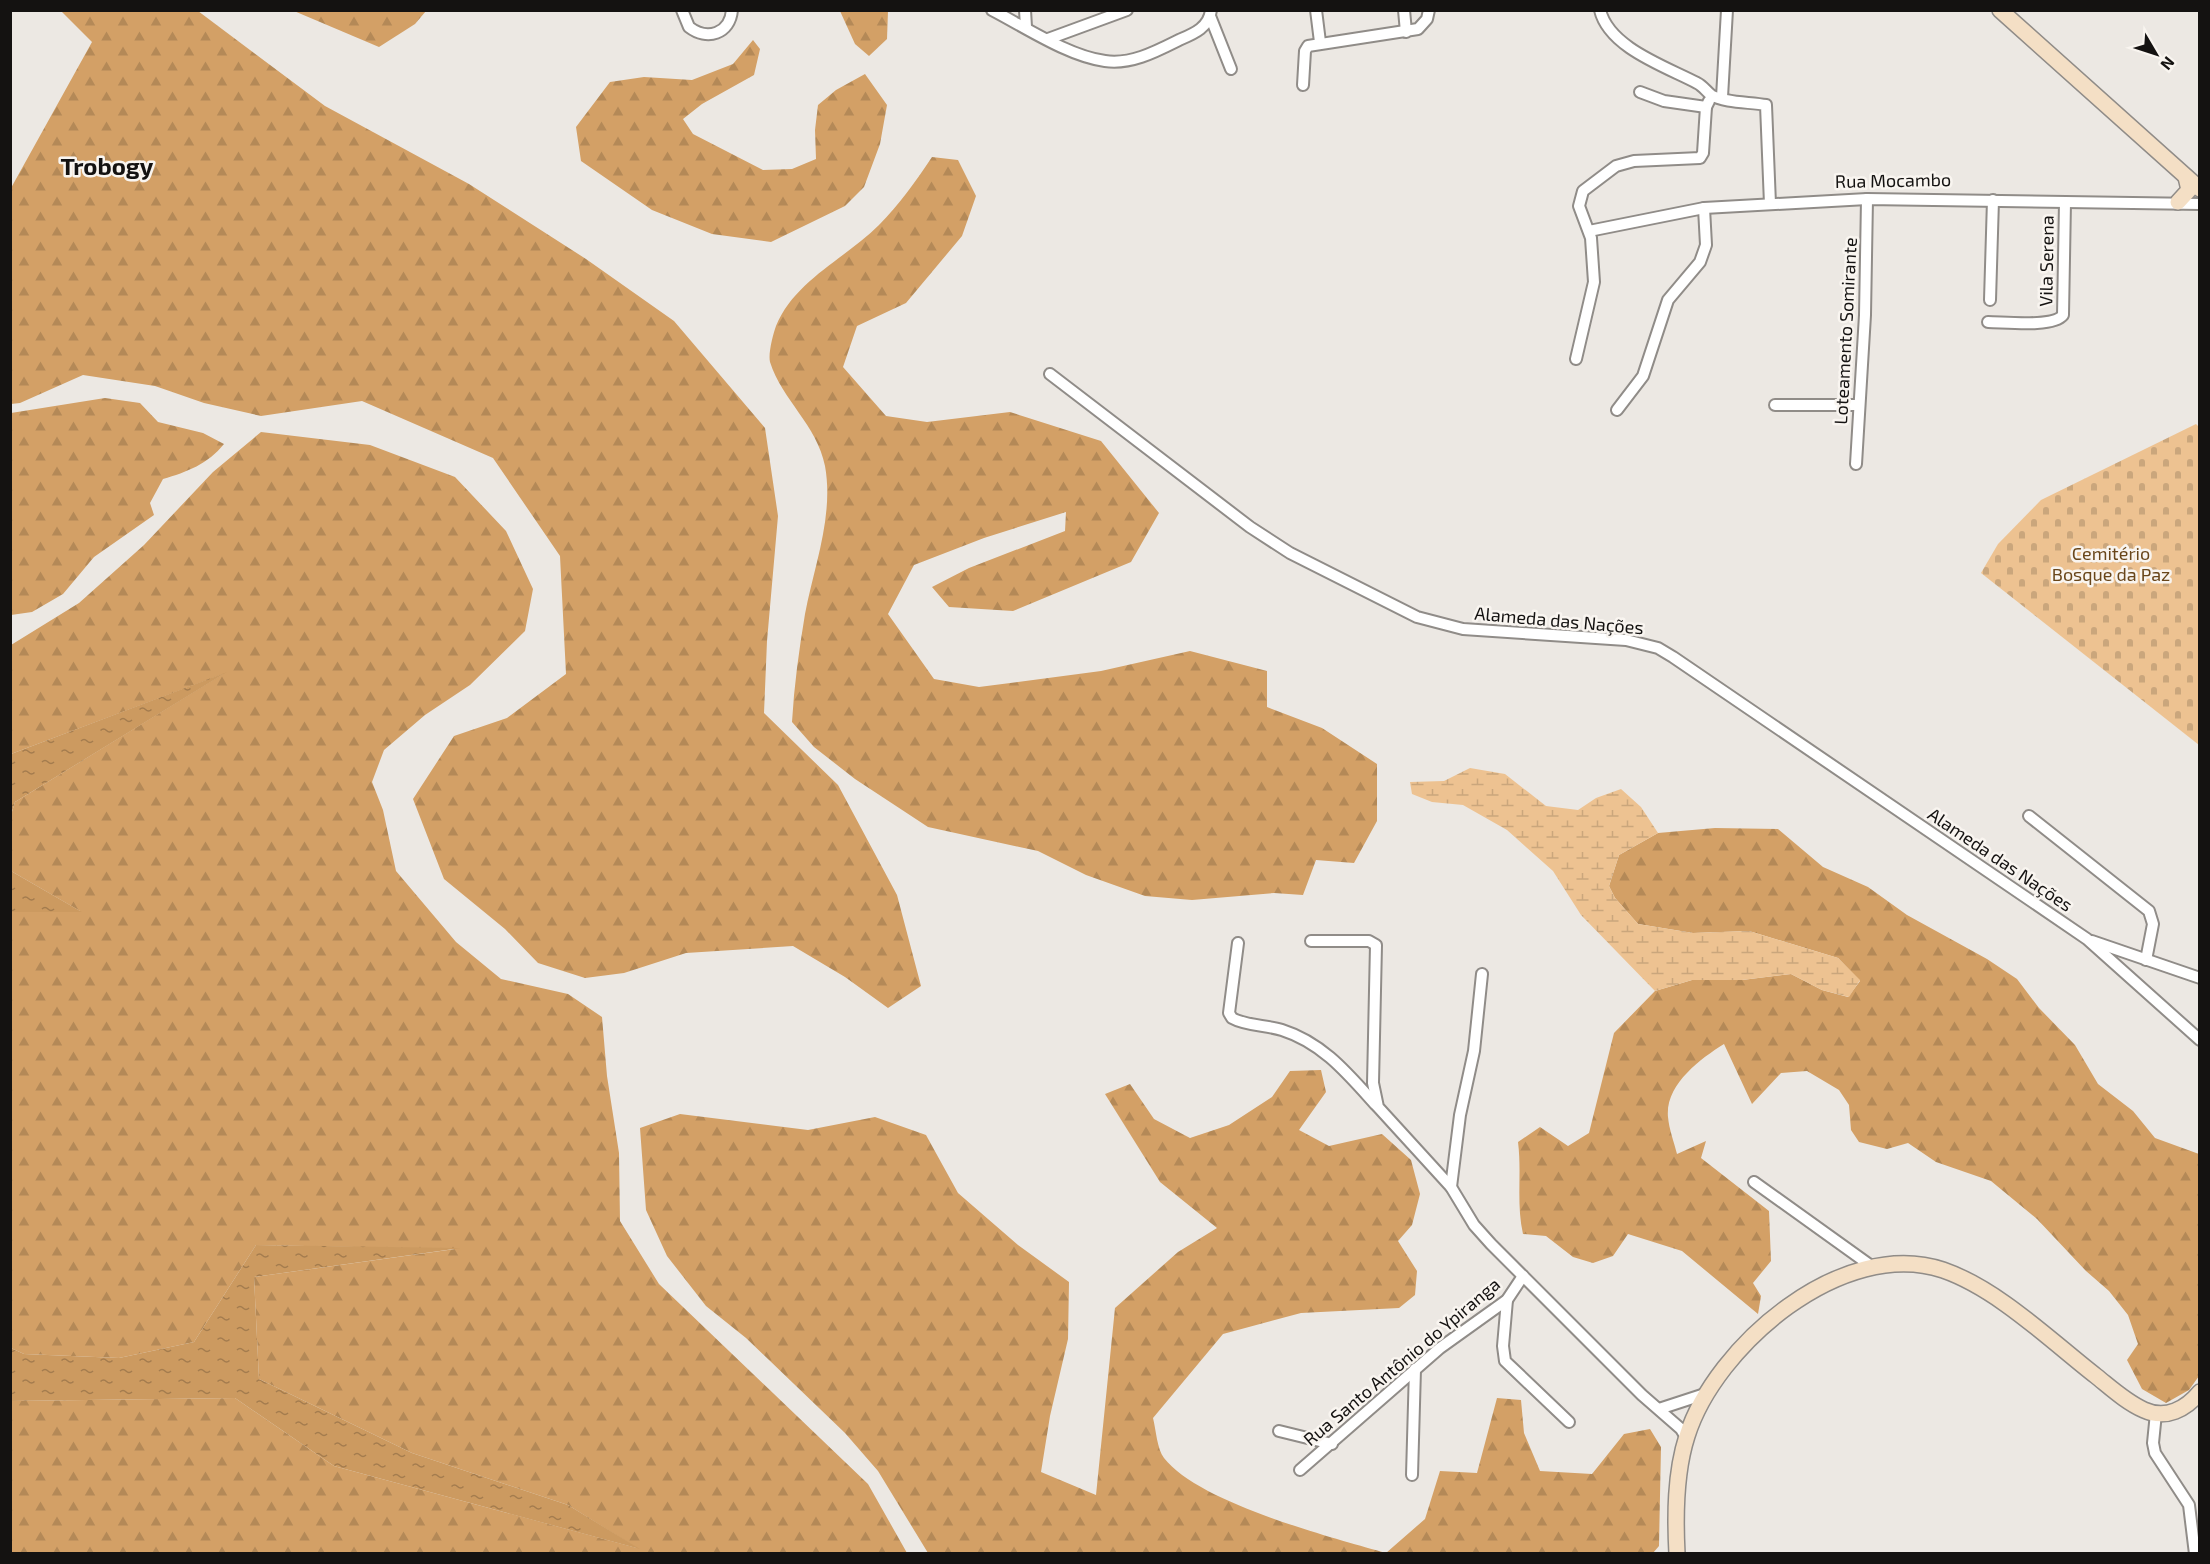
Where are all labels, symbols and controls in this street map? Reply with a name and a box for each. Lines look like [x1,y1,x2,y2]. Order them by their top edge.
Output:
north arrow [2126,24,2186,84]
text: N [2157,53,2179,74]
district label: Trobogy [61,151,154,180]
street label: Rua Mocambo [1835,168,1951,192]
street label: Vila Serena [2034,215,2058,307]
street label: Loteamento Somirante [1829,237,1861,425]
park label: Cemitério Bosque da Paz [2052,542,2170,585]
street label: Alameda das Nações [1474,602,1645,639]
street label: Alameda das Nações [1924,803,2077,917]
street label: Rua Santo Antônio do Ypiranga [1299,1273,1504,1450]

